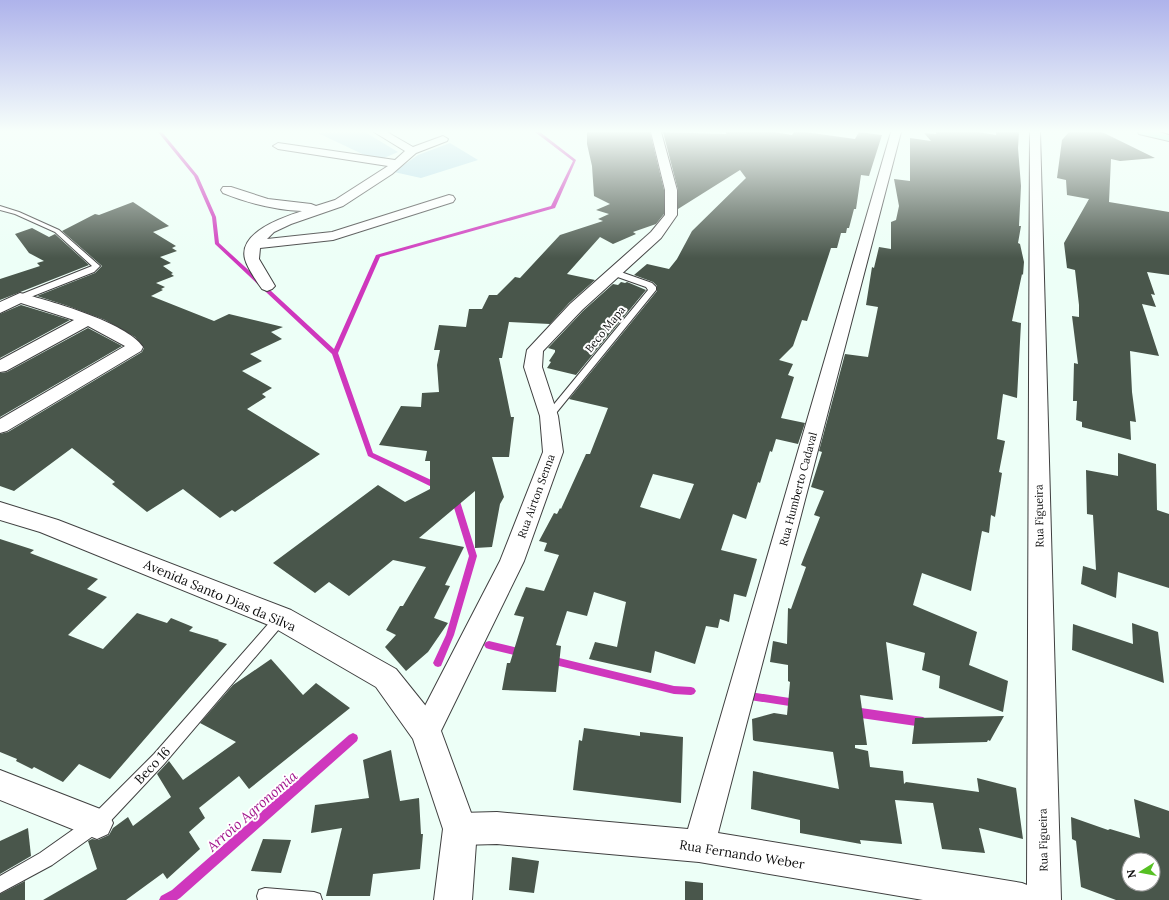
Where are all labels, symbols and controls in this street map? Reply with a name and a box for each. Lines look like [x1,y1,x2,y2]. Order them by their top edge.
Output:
street label: Beco Mapa [582,303,628,355]
street label: Rua Humberto Cadaval [776,431,820,547]
street label: Rua Airton Senna [514,452,558,540]
street label: Rua Figueira [1031,484,1047,548]
street label: Avenida Santo Dias da Silva [140,555,299,635]
street label: Beco 16 [131,743,174,788]
water label: Arroio Agronomia [202,767,301,856]
street label: Rua Figueira [1035,808,1051,872]
street label: Rua Fernando Weber [678,836,806,873]
north arrow [1121,852,1161,892]
text: N [1123,868,1139,879]

